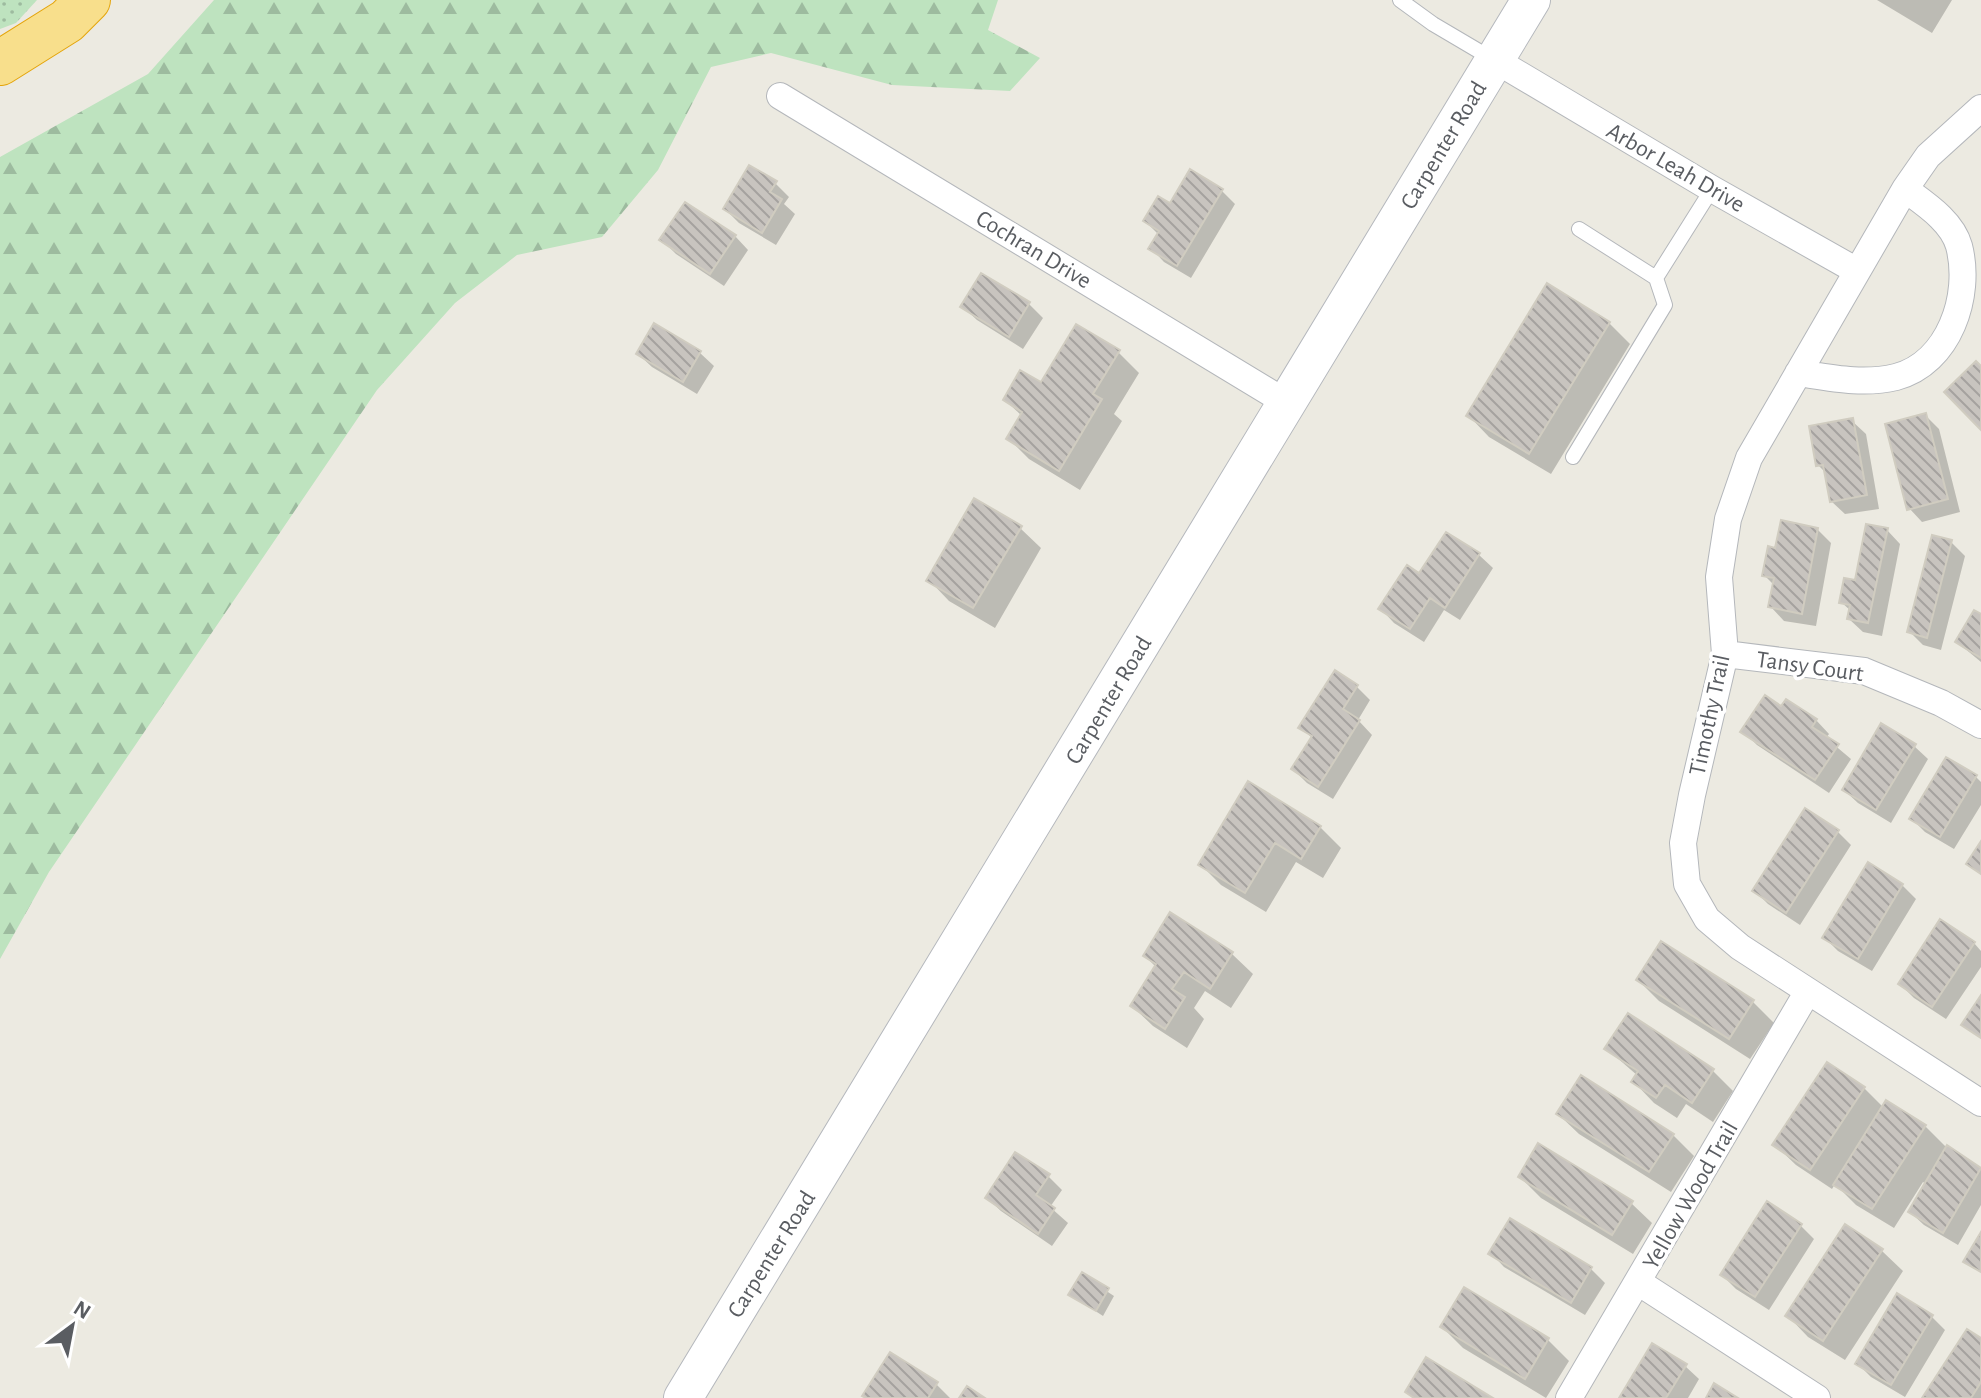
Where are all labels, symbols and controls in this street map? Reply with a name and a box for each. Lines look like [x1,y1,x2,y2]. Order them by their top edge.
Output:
street label: Carpenter Road [1396,77,1491,214]
street label: Arbor Leah Drive [1602,119,1749,217]
street label: Cochran Drive [972,206,1095,294]
street label: Carpenter Road [1061,632,1156,769]
street label: Tansy Court [1755,648,1865,686]
street label: Timothy Trail [1685,653,1735,778]
street label: Yellow Wood Trail [1639,1117,1743,1274]
street label: Carpenter Road [723,1187,820,1322]
north arrow [32,1286,112,1366]
text: N [70,1297,94,1323]

